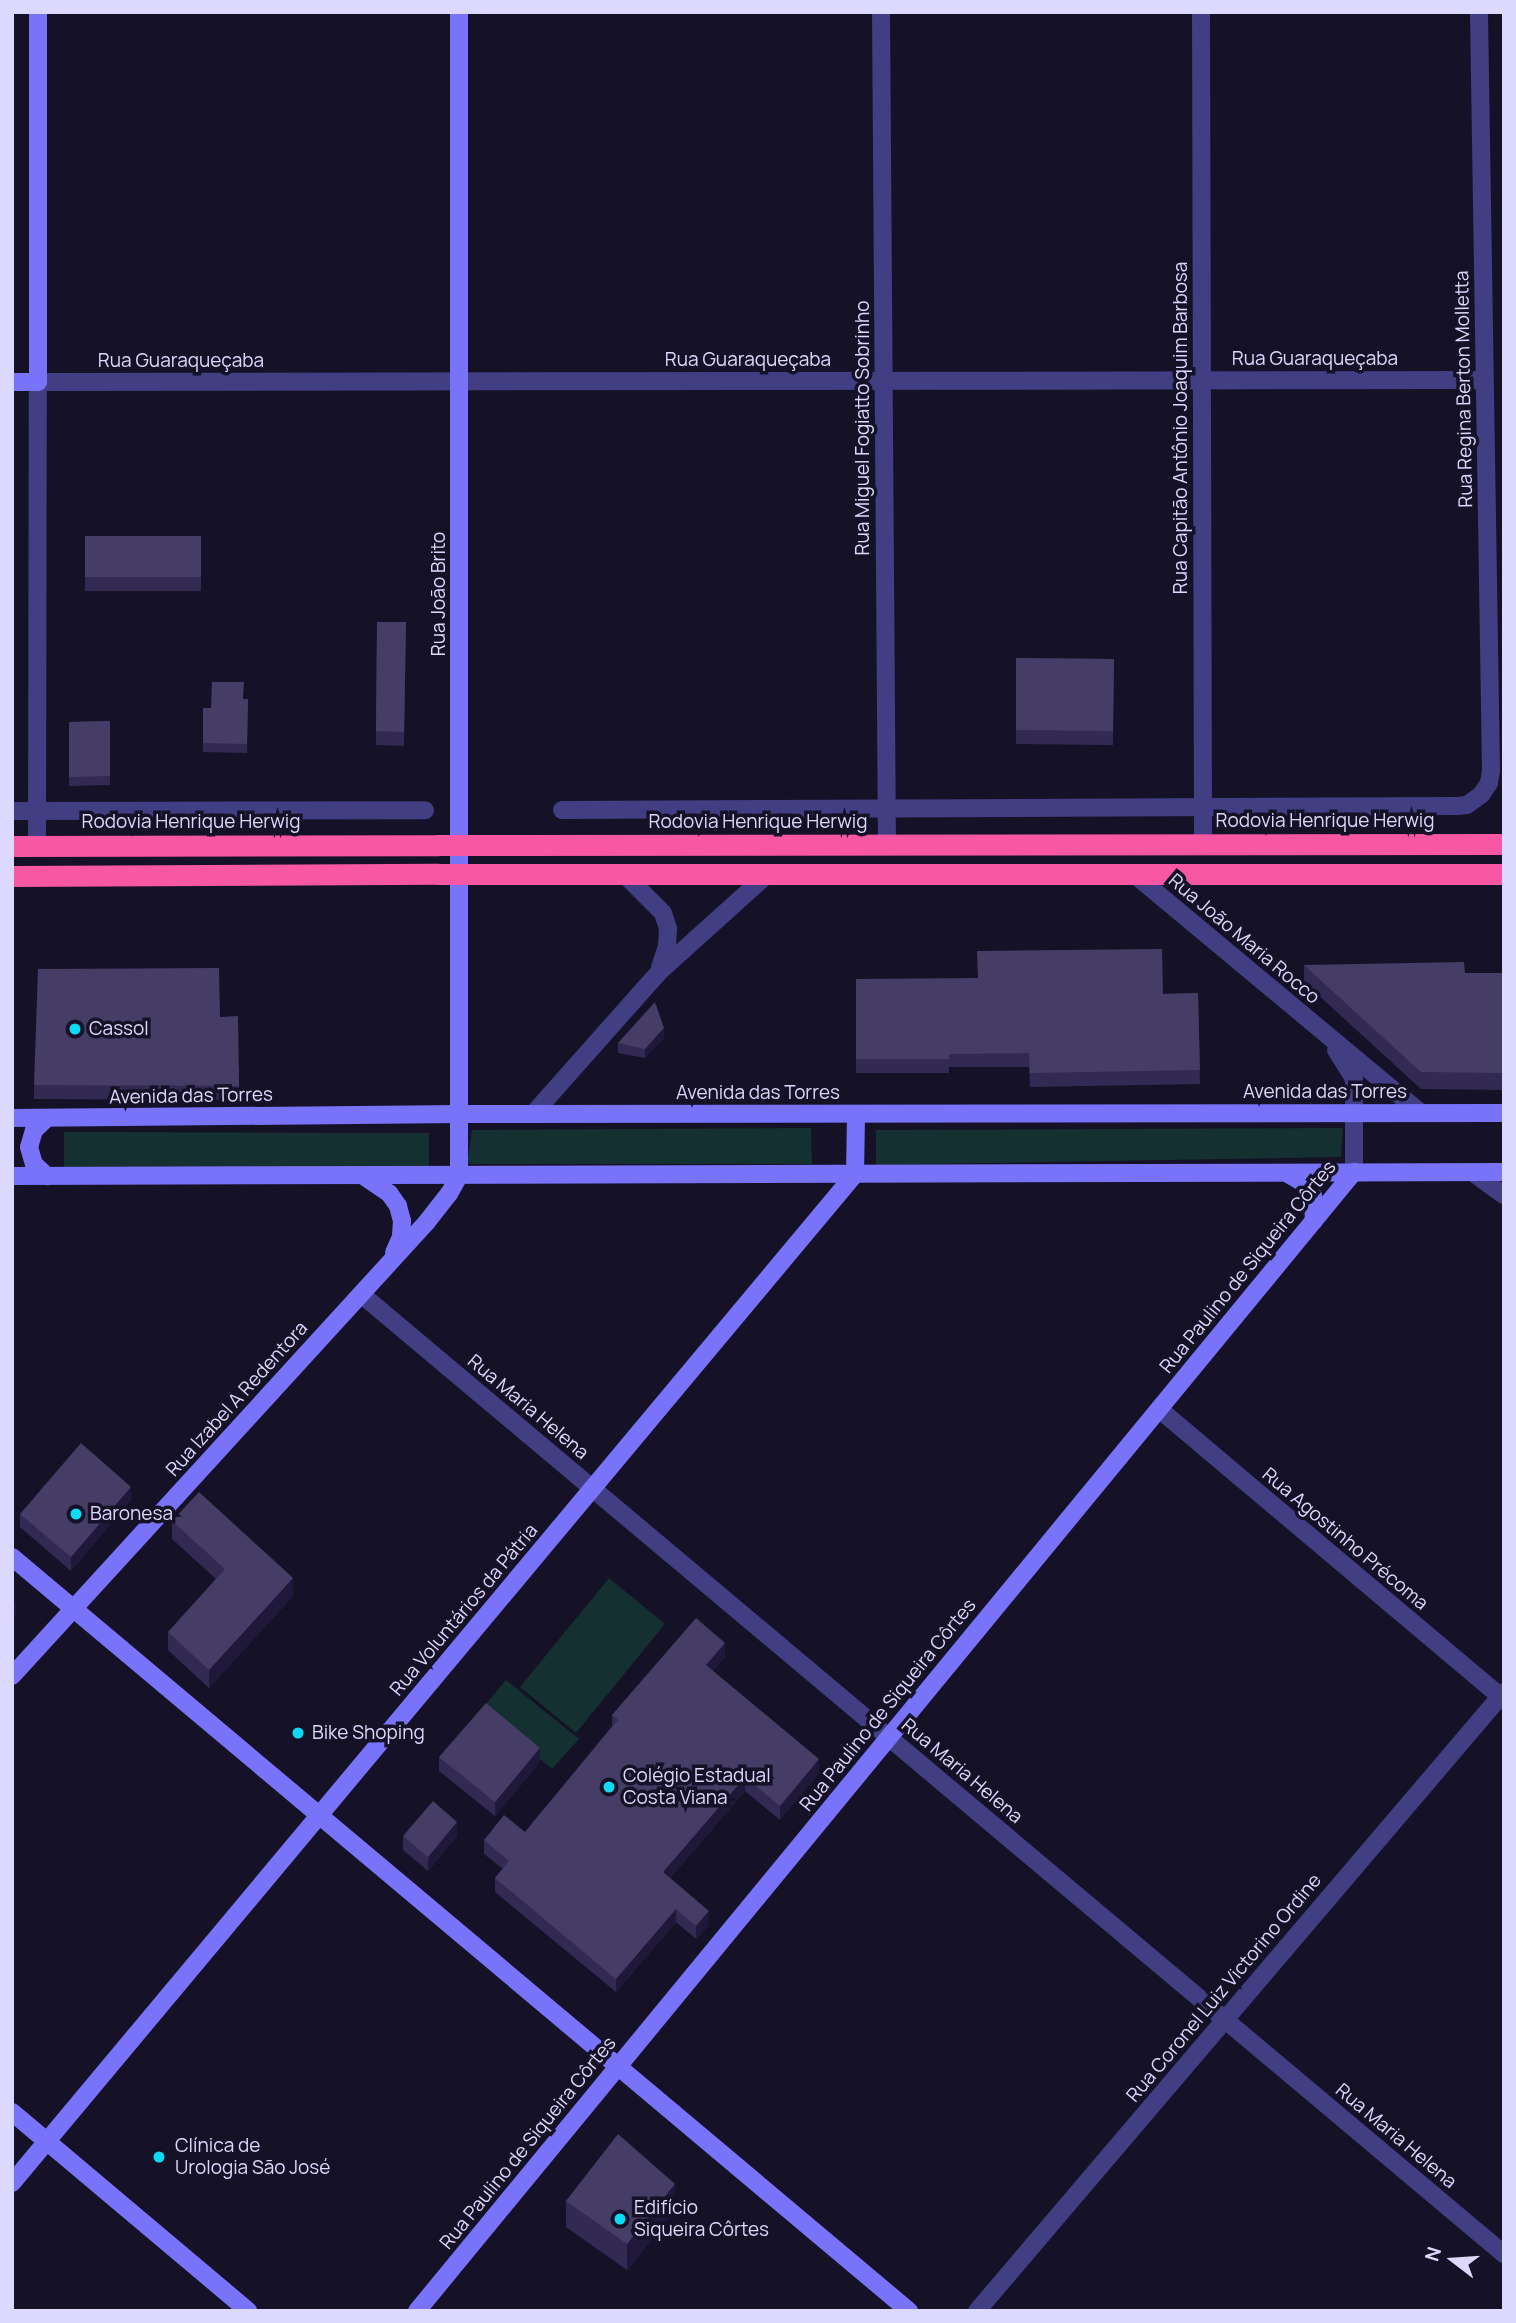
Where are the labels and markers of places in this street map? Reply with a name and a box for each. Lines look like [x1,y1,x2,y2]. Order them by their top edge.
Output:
place label: Cassol [89,1018,149,1040]
marker: Cassol [67,1021,83,1037]
place label: Baronesa [90,1503,173,1525]
marker: Baronesa [68,1506,84,1522]
place label: Bike Shoping [312,1722,425,1744]
marker: Bike Shoping [290,1725,306,1741]
place label: Colégio Estadual Costa Viana [623,1765,771,1809]
marker: Colégio Estadual Costa Viana [601,1779,617,1795]
place label: Clínica de Urologia São José [175,2135,330,2179]
marker: Clínica de Urologia São José [149,2147,169,2167]
place label: Edifício Siqueira Côrtes [634,2197,769,2241]
marker: Edifício Siqueira Côrtes [612,2211,628,2227]

